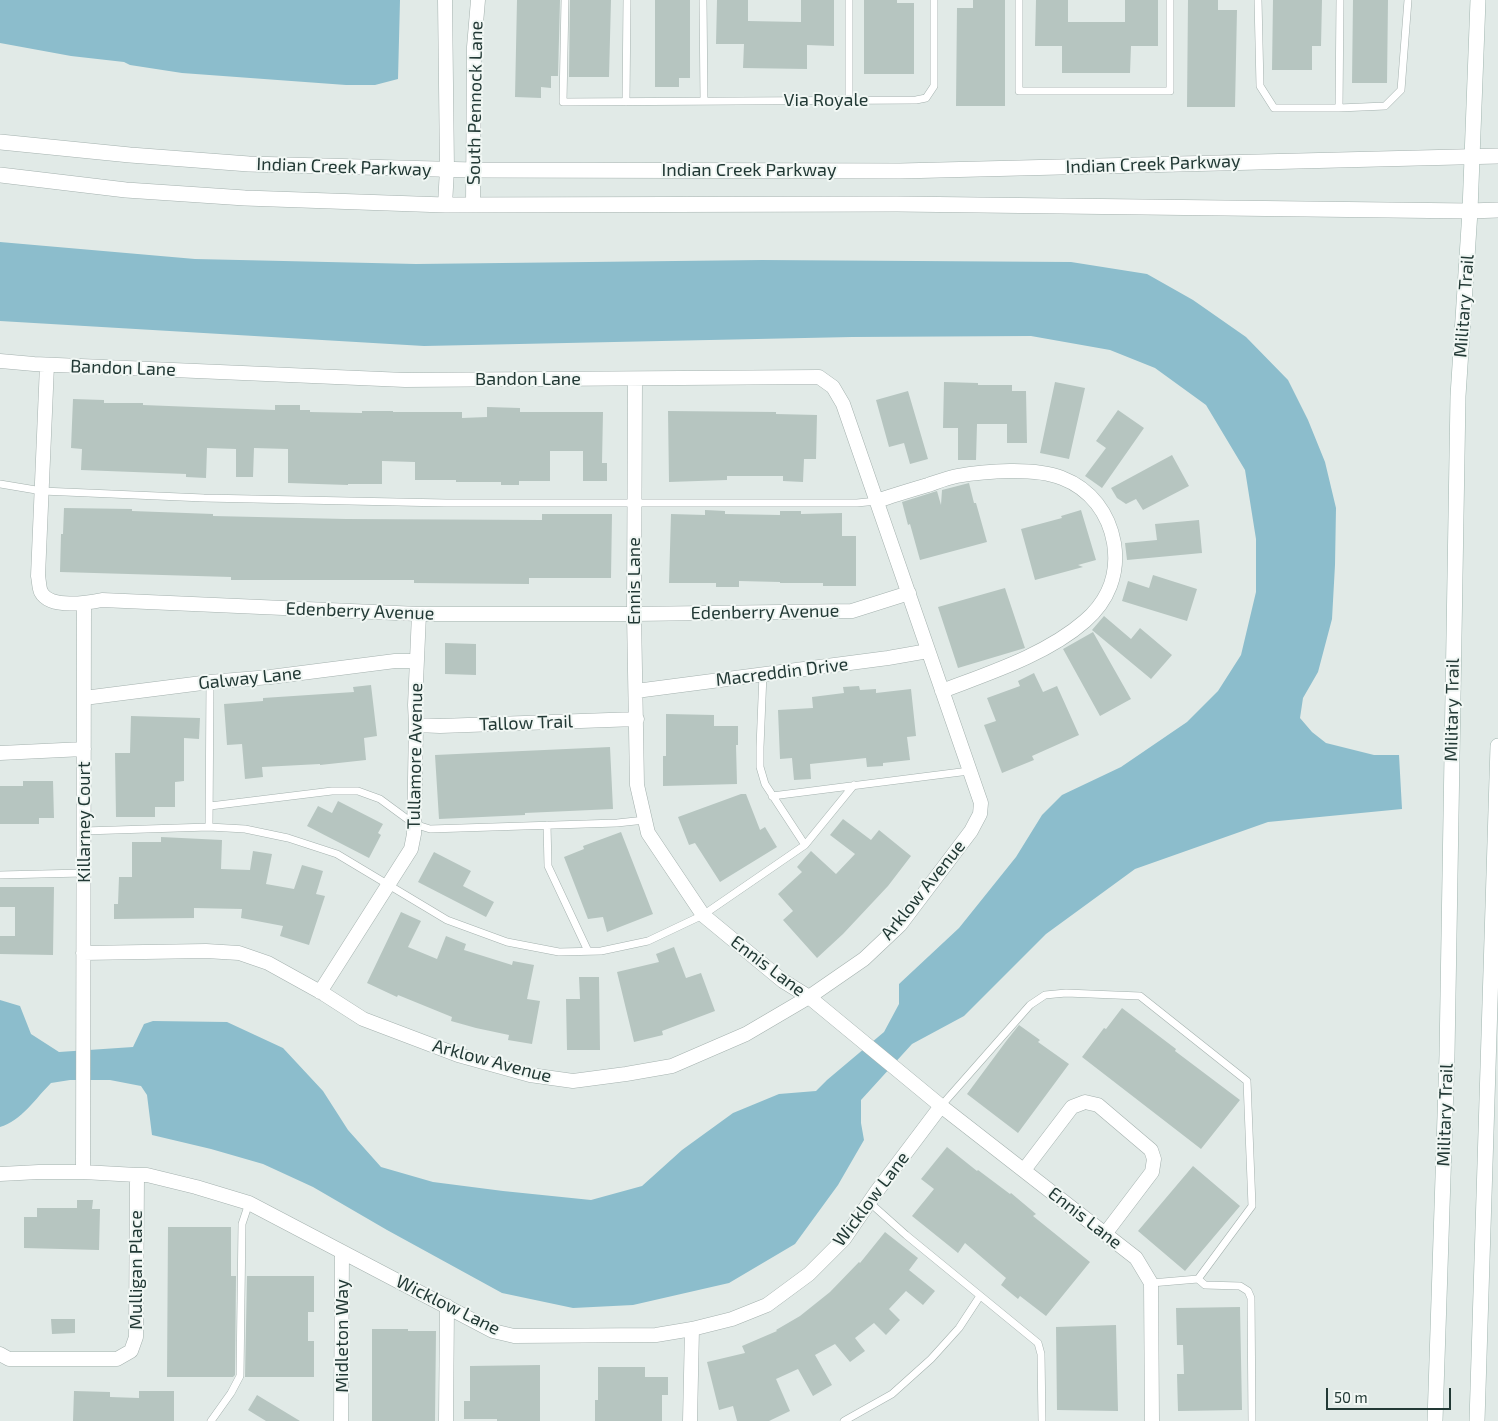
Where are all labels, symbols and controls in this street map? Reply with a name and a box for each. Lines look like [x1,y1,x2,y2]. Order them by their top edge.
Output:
street label: South Pennock Lane [463,21,487,185]
street label: Via Royale [784,89,868,111]
street label: Indian Creek Parkway [1065,150,1241,178]
street label: Indian Creek Parkway [256,153,432,181]
street label: Indian Creek Parkway [661,159,837,181]
street label: Military Trail [1450,254,1478,358]
street label: Bandon Lane [70,355,176,381]
street label: Bandon Lane [475,368,581,390]
street label: Ennis Lane [623,537,645,625]
street label: Edenberry Avenue [285,598,435,624]
street label: Edenberry Avenue [690,600,840,624]
street label: Macreddin Drive [714,653,850,691]
street label: Military Trail [1440,658,1464,762]
street label: Galway Lane [197,662,303,694]
street label: Tullamore Avenue [403,682,427,830]
street label: Tallow Trail [479,711,573,735]
street label: Killarney Court [73,761,95,883]
street label: Arklow Avenue [876,836,970,944]
street label: Ennis Lane [726,931,810,1001]
street label: Arklow Avenue [430,1035,554,1087]
street label: Military Trail [1432,1063,1458,1167]
street label: Wicklow Lane [828,1147,914,1251]
street label: Ennis Lane [1044,1182,1126,1254]
street label: Mulligan Place [125,1210,147,1330]
street label: Wicklow Lane [392,1271,504,1339]
street label: Midleton Way [331,1279,353,1393]
scale bar [1328,1378,1453,1410]
text: 50 m [1334,1388,1368,1406]

